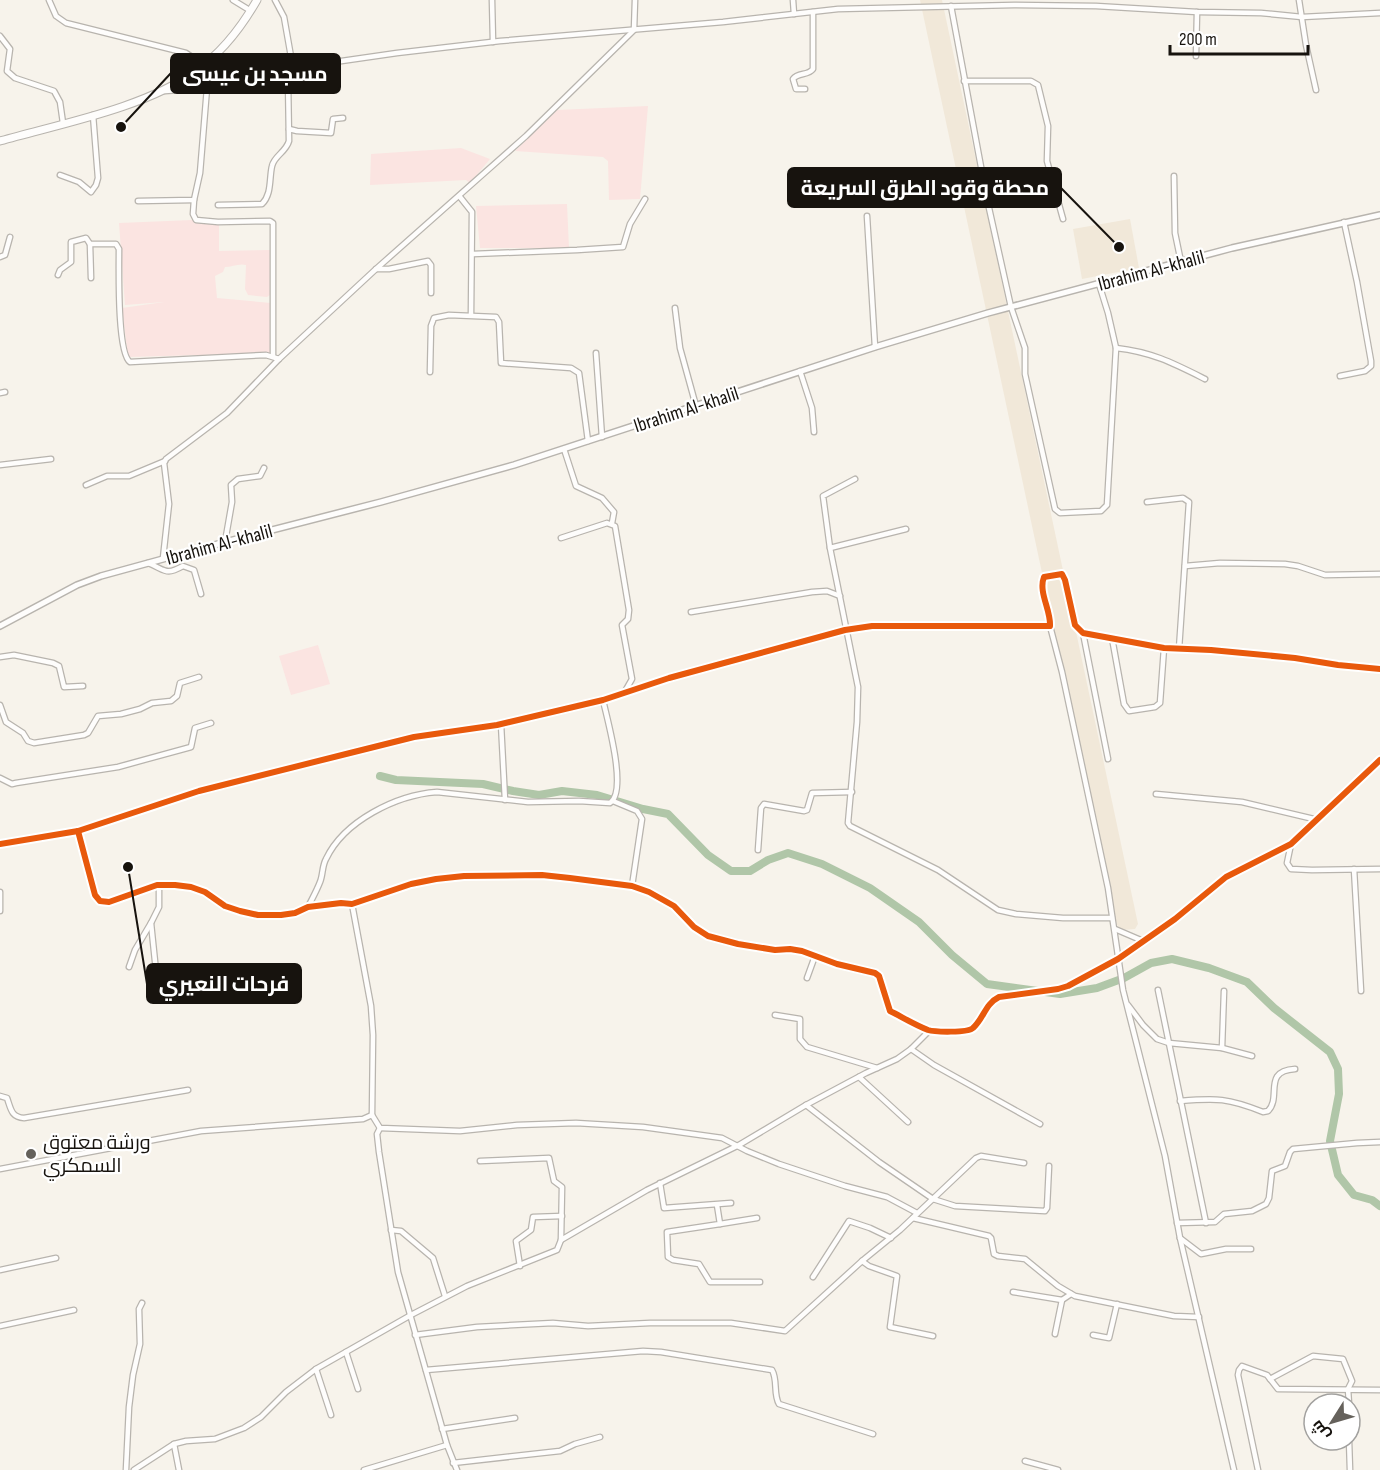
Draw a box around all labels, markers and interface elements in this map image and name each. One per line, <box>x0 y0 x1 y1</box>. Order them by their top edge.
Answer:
scale bar <box>1170 18 1308 56</box>
text: 200 m <box>1179 29 1217 50</box>
callout: مسجد بن عيسى <box>171 54 340 93</box>
text: مسجد بن عيسى <box>182 62 328 87</box>
callout: محطة وقود الطرق السريعة <box>788 168 1061 207</box>
text: محطة وقود الطرق السريعة <box>801 176 1049 201</box>
street label: Ibrahim Al-khalil <box>1095 245 1207 297</box>
street label: Ibrahim Al-khalil <box>631 382 742 438</box>
street label: Ibrahim Al-khalil <box>163 519 275 571</box>
callout: فرحات النعيري <box>147 964 301 1003</box>
text: فرحات النعيري <box>159 972 289 1001</box>
place label: ورشة معتوق السمكري <box>43 1131 151 1181</box>
marker: ورشة معتوق السمكري <box>24 1147 38 1161</box>
north arrow <box>1302 1392 1362 1452</box>
text: ش <box>1307 1416 1335 1444</box>

